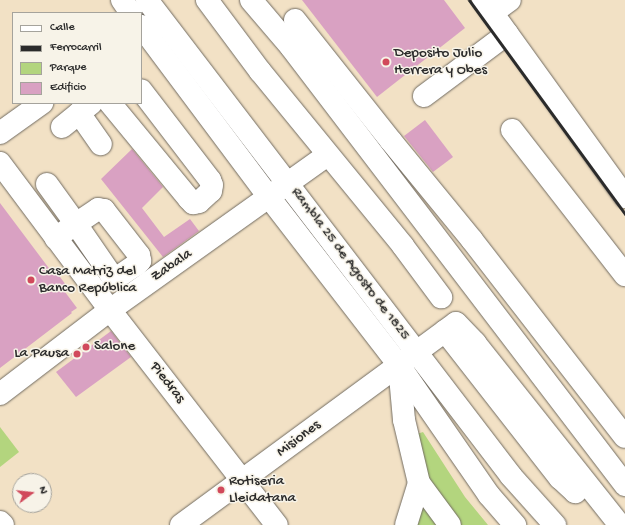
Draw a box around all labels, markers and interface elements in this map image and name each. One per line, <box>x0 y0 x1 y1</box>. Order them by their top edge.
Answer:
legend <box>12 12 142 104</box>
text: Calle <box>50 21 75 35</box>
text: Ferrocarril <box>50 41 102 55</box>
place label: Deposito Julio Herrera y Obes <box>394 44 487 79</box>
marker: Deposito Julio Herrera y Obes <box>381 57 391 67</box>
text: Parque <box>50 61 87 75</box>
text: Edificio <box>50 81 86 95</box>
street label: Rambla 25 de Agosto de 1825 <box>287 184 413 344</box>
street label: Zabala <box>148 245 196 287</box>
place label: Casa Matriz del Banco República <box>39 262 136 297</box>
marker: Casa Matriz del Banco República <box>26 275 36 285</box>
place label: Salone <box>94 338 135 356</box>
marker: Salone <box>81 342 91 352</box>
place label: La Pausa <box>14 345 69 363</box>
marker: La Pausa <box>72 349 82 359</box>
street label: Piedras <box>145 359 189 407</box>
street label: Misiones <box>273 417 325 461</box>
place label: Rotiseria Lleidatana <box>229 472 296 507</box>
north arrow <box>12 473 52 513</box>
text: N <box>36 485 49 495</box>
marker: Rotiseria Lleidatana <box>216 485 226 495</box>

